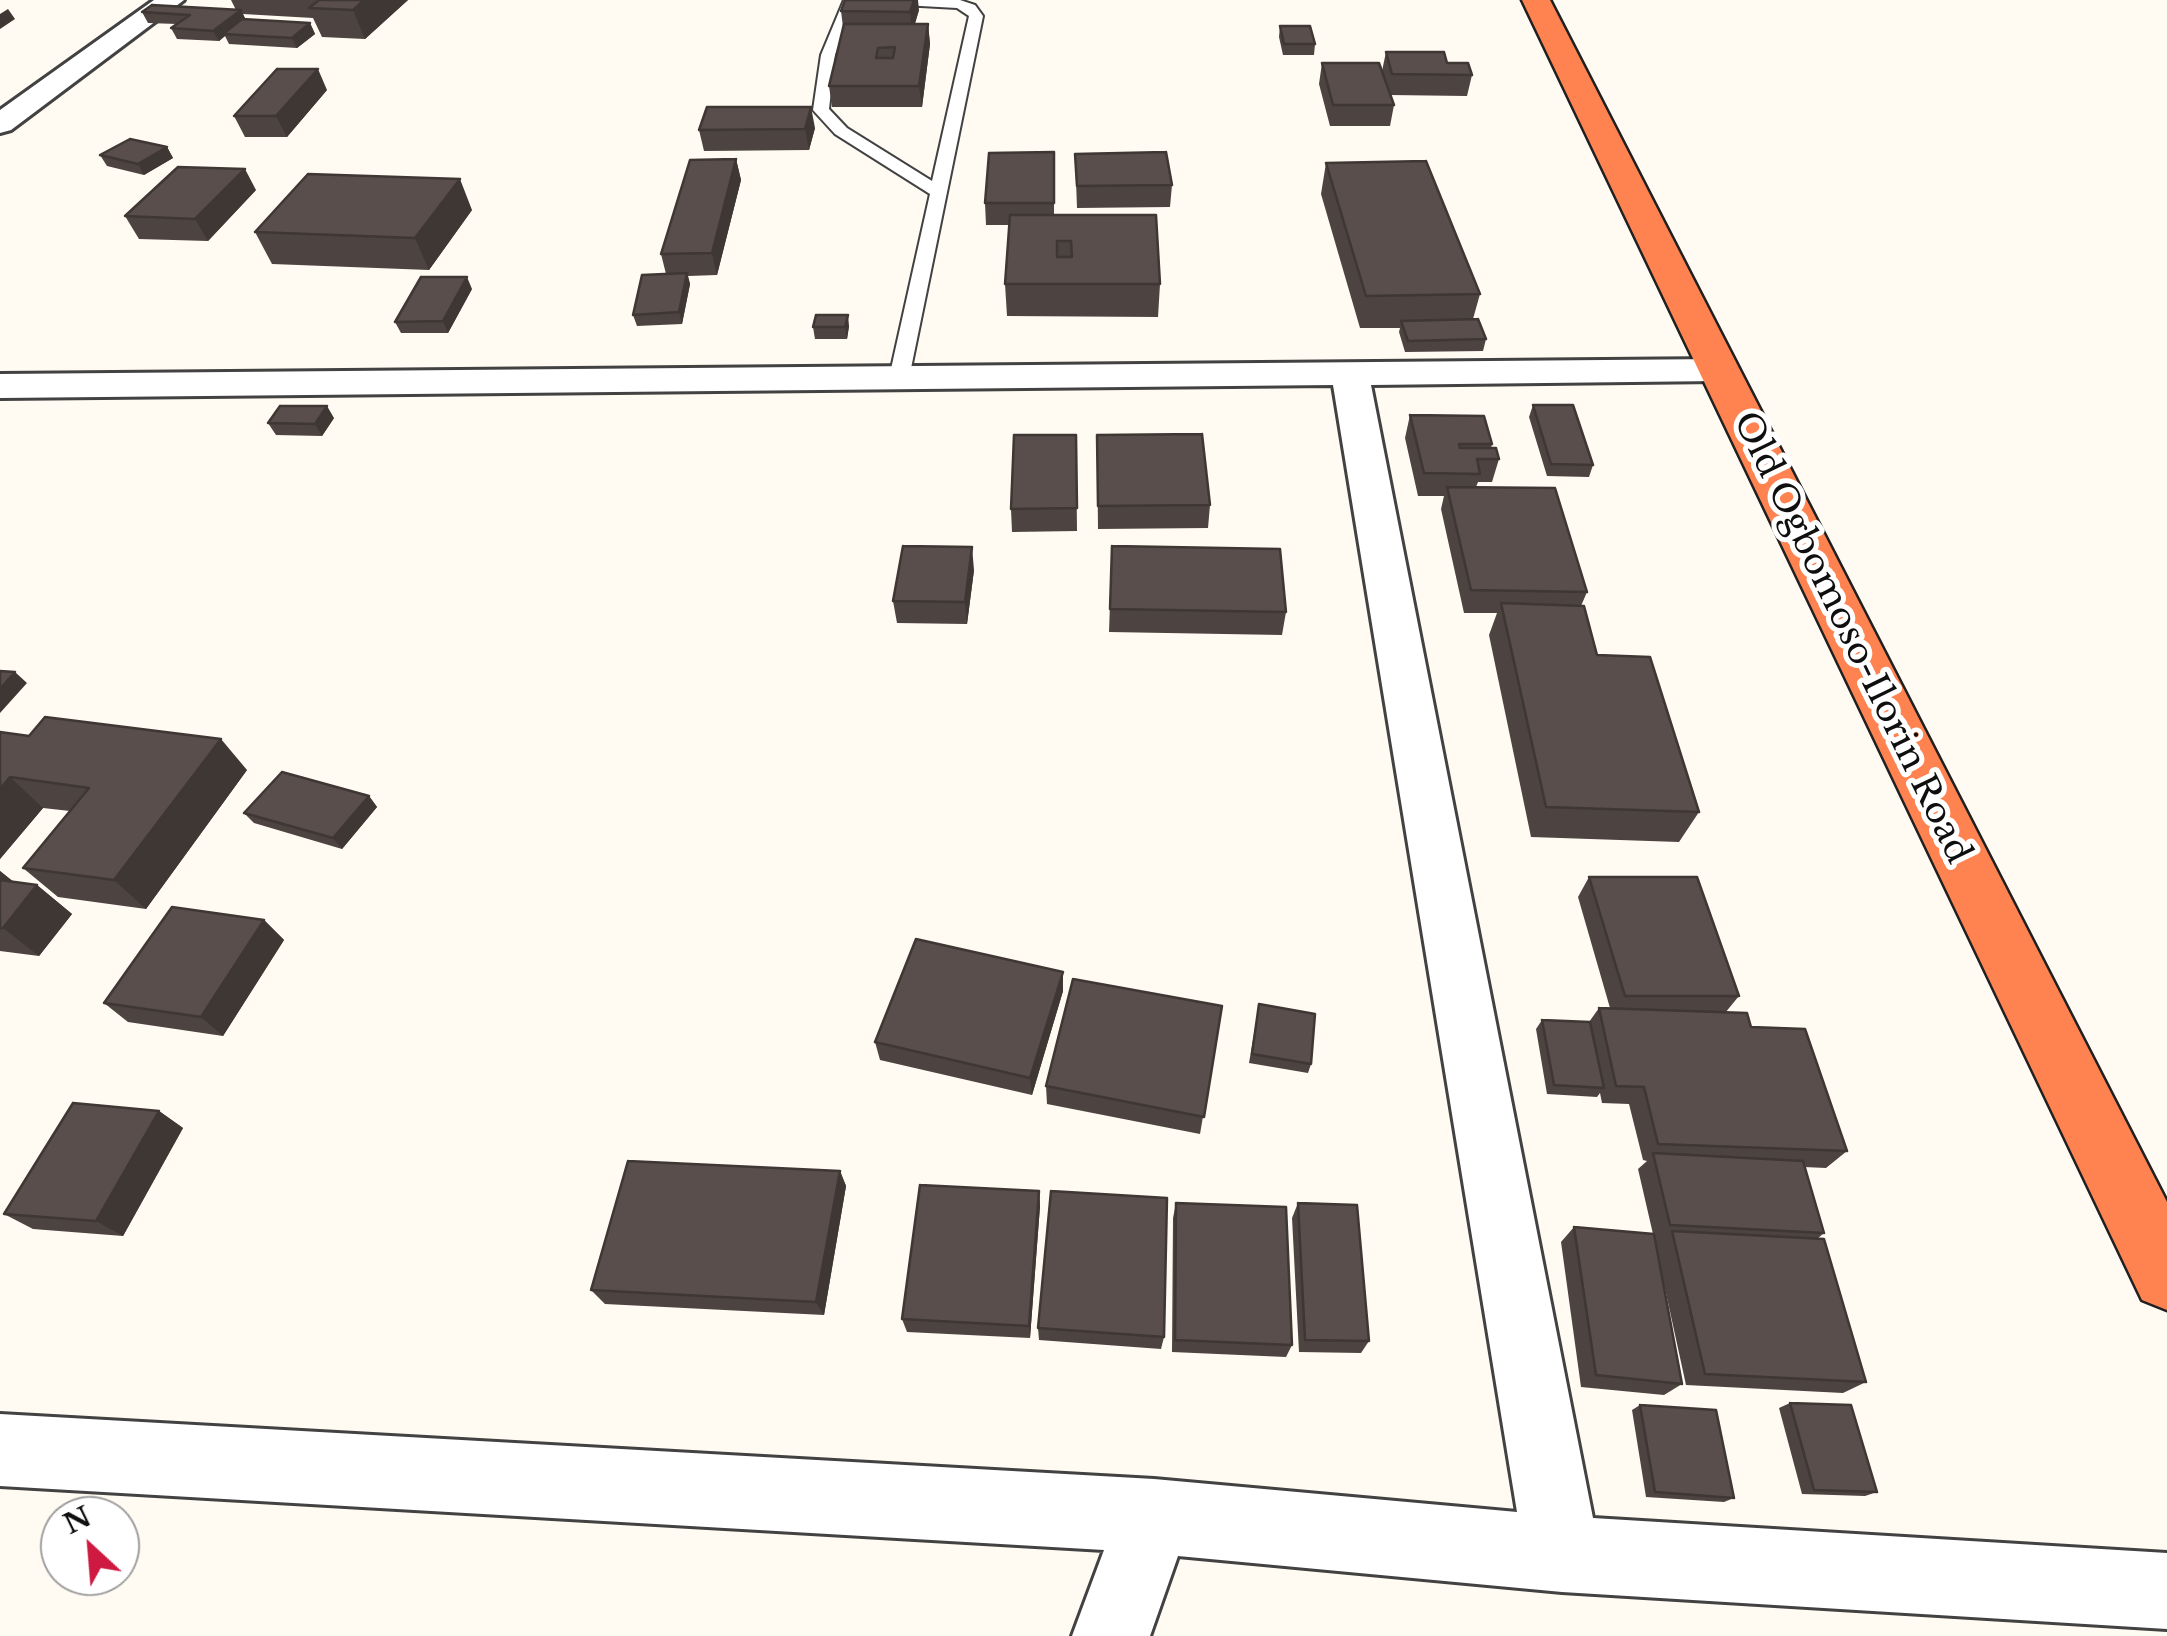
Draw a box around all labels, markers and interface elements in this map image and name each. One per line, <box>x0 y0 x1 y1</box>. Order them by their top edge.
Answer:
street label: Old Ogbomoso-Ilorin Road <box>1723 405 1979 871</box>
north arrow <box>40 1496 140 1596</box>
text: N <box>58 1499 97 1542</box>

